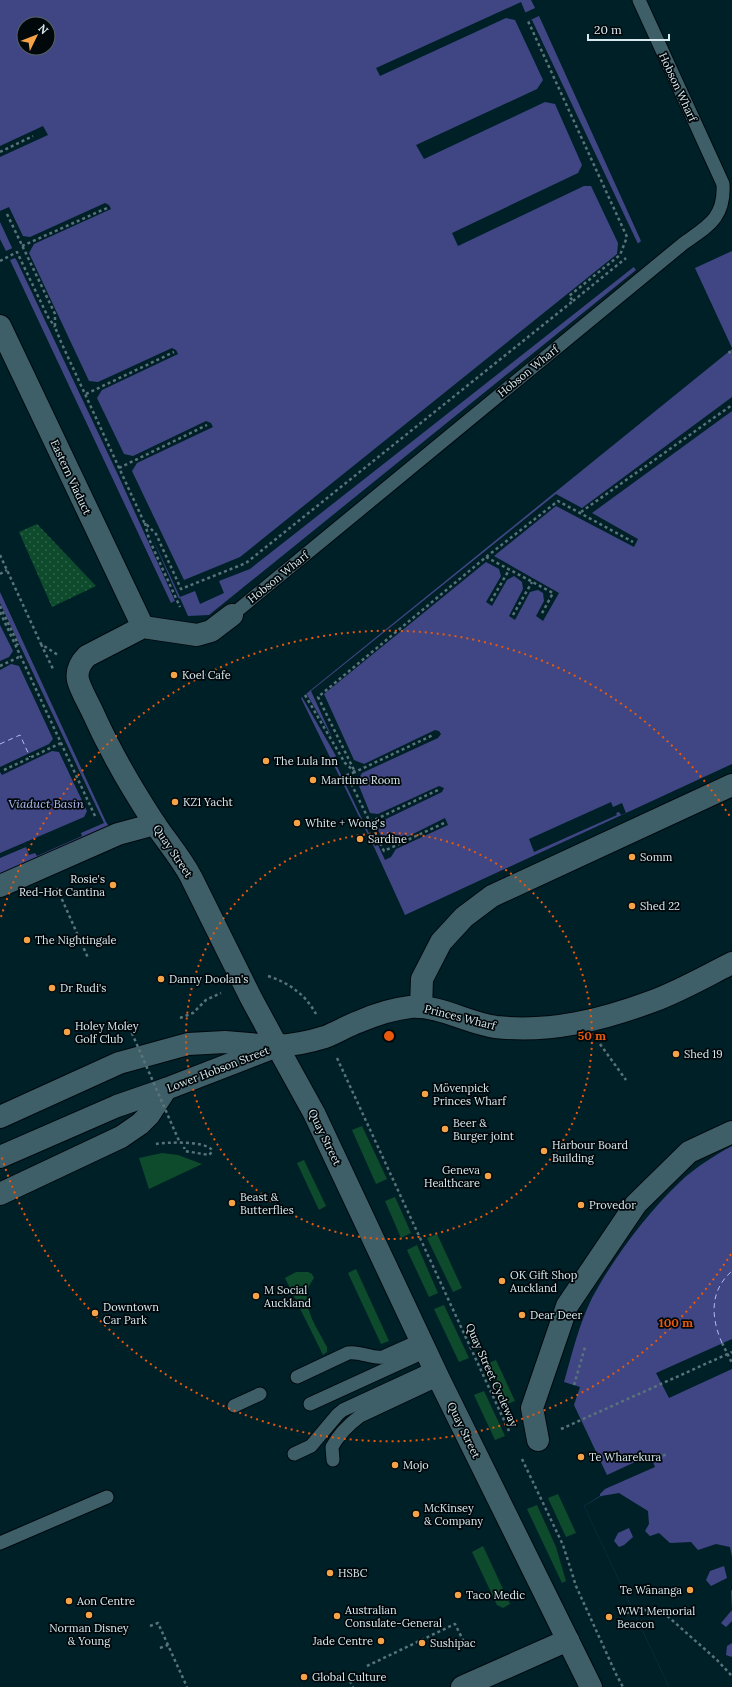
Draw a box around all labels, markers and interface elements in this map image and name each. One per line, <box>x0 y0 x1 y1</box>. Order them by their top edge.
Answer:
north arrow <box>16 16 56 56</box>
scale bar <box>588 16 669 42</box>
text: N <box>35 21 52 37</box>
text: 20 m <box>594 22 622 37</box>
street label: Hobson Wharf <box>656 50 701 125</box>
street label: Hobson Wharf <box>495 341 562 400</box>
street label: Eastern Viaduct <box>48 437 95 517</box>
street label: Hobson Wharf <box>245 547 312 606</box>
place label: Koel Cafe <box>182 668 231 682</box>
marker: Koel Cafe <box>169 670 179 680</box>
place label: The Lula Inn <box>274 754 338 768</box>
marker: The Lula Inn <box>261 756 271 766</box>
place label: Maritime Room <box>321 773 401 787</box>
marker: Maritime Room <box>308 775 318 785</box>
place label: KZ1 Yacht <box>183 795 234 809</box>
water label: Viaduct Basin <box>8 796 84 811</box>
marker: KZ1 Yacht <box>170 797 180 807</box>
place label: White + Wong's <box>305 816 385 830</box>
marker: White + Wong's <box>292 818 302 828</box>
street label: Quay Street <box>150 822 196 881</box>
place label: Sardine <box>368 832 407 846</box>
marker: Sardine <box>355 834 365 844</box>
place label: Somm <box>640 850 673 864</box>
marker: Somm <box>627 852 637 862</box>
place label: Rosie's Red-Hot Cantina <box>19 872 105 899</box>
marker: Rosie's Red-Hot Cantina <box>108 880 118 890</box>
place label: Shed 22 <box>640 899 680 913</box>
marker: Shed 22 <box>627 901 637 911</box>
place label: The Nightingale <box>35 933 117 947</box>
marker: The Nightingale <box>22 935 32 945</box>
place label: Danny Doolan's <box>169 972 248 986</box>
marker: Danny Doolan's <box>156 974 166 984</box>
place label: Dr Rudi's <box>60 981 106 995</box>
marker: Dr Rudi's <box>47 983 57 993</box>
street label: Princes Wharf <box>423 1001 498 1033</box>
place label: Holey Moley Golf Club <box>75 1019 139 1046</box>
marker: Holey Moley Golf Club <box>62 1027 72 1037</box>
text: 50 m <box>578 1028 606 1043</box>
centre of rings <box>382 1029 396 1043</box>
street label: Lower Hobson Street <box>165 1043 272 1095</box>
place label: Shed 19 <box>684 1047 723 1061</box>
marker: Shed 19 <box>671 1049 681 1059</box>
place label: Mövenpick Princes Wharf <box>433 1081 507 1108</box>
marker: Mövenpick Princes Wharf <box>420 1089 430 1099</box>
street label: Quay Street <box>305 1107 345 1168</box>
place label: Beer & Burger joint <box>453 1116 515 1143</box>
marker: Beer & Burger joint <box>440 1124 450 1134</box>
place label: Harbour Board Building <box>552 1138 629 1165</box>
marker: Harbour Board Building <box>539 1146 549 1156</box>
place label: Geneva Healthcare <box>424 1163 480 1190</box>
marker: Geneva Healthcare <box>483 1171 493 1181</box>
place label: Beast & Butterflies <box>240 1190 294 1217</box>
marker: Beast & Butterflies <box>227 1198 237 1208</box>
place label: Provedor <box>589 1198 636 1212</box>
marker: Provedor <box>576 1200 586 1210</box>
place label: OK Gift Shop Auckland <box>509 1268 578 1295</box>
marker: OK Gift Shop Auckland <box>497 1276 507 1286</box>
place label: M Social Auckland <box>263 1283 312 1310</box>
marker: M Social Auckland <box>251 1291 261 1301</box>
place label: Downtown Car Park <box>103 1300 159 1327</box>
marker: Downtown Car Park <box>90 1308 100 1318</box>
place label: Dear Deer <box>530 1308 583 1322</box>
marker: Dear Deer <box>517 1310 527 1320</box>
text: 100 m <box>659 1315 693 1330</box>
street label: Quay Street Cycleway <box>463 1321 521 1429</box>
street label: Quay Street <box>445 1400 483 1460</box>
place label: Te Wharekura <box>589 1450 662 1464</box>
marker: Te Wharekura <box>576 1452 586 1462</box>
place label: Mojo <box>403 1458 429 1472</box>
marker: Mojo <box>390 1460 400 1470</box>
place label: McKinsey & Company <box>424 1501 483 1528</box>
marker: McKinsey & Company <box>411 1509 421 1519</box>
place label: HSBC <box>338 1566 368 1580</box>
marker: HSBC <box>325 1568 335 1578</box>
place label: Te Wānanga <box>620 1583 682 1597</box>
marker: Te Wānanga <box>685 1585 695 1595</box>
place label: Taco Medic <box>466 1588 525 1602</box>
marker: Taco Medic <box>453 1590 463 1600</box>
place label: Aon Centre <box>76 1594 135 1608</box>
marker: Aon Centre <box>64 1596 74 1606</box>
place label: Australian Consulate-General <box>344 1603 442 1630</box>
place label: WW1 Memorial Beacon <box>617 1604 695 1631</box>
marker: Norman Disney & Young <box>84 1610 94 1620</box>
marker: Australian Consulate-General <box>332 1611 342 1621</box>
marker: WW1 Memorial Beacon <box>604 1612 614 1622</box>
place label: Norman Disney & Young <box>49 1621 129 1648</box>
place label: Jade Centre <box>312 1634 373 1648</box>
marker: Jade Centre <box>376 1636 386 1646</box>
place label: Sushipac <box>430 1636 476 1650</box>
marker: Sushipac <box>417 1638 427 1648</box>
place label: Global Culture <box>312 1670 387 1684</box>
marker: Global Culture <box>299 1672 309 1682</box>

